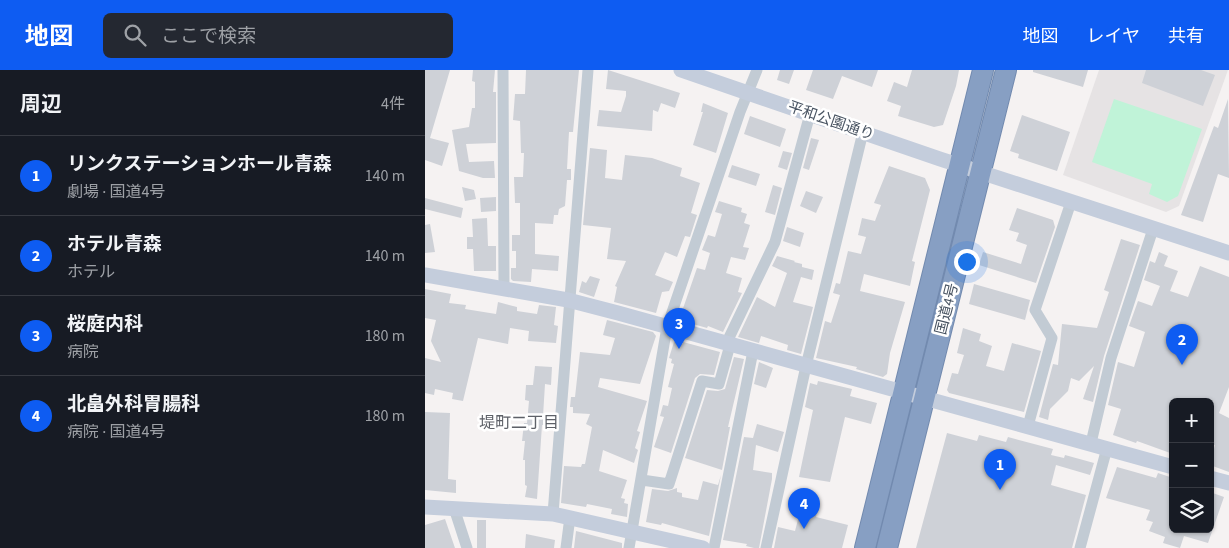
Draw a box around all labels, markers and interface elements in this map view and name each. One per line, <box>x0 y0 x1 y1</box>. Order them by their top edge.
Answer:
search box <box>103 13 453 58</box>
text: 地図 <box>25 19 73 54</box>
icon: search <box>121 21 149 49</box>
text: ここで検索 <box>161 23 256 50</box>
text: 地図 <box>1023 24 1059 49</box>
text: レイヤ <box>1087 24 1140 49</box>
text: 共有 <box>1168 24 1204 49</box>
text: 周辺 <box>20 89 62 119</box>
text: 4件 <box>381 93 405 115</box>
street label: 平和公園通り <box>785 96 877 146</box>
text: リンクステーションホール青森 <box>67 151 332 178</box>
text: 1 <box>32 165 40 187</box>
text: 140 m <box>365 165 405 187</box>
text: 劇場 · 国道4号 <box>67 181 165 203</box>
text: ホテル青森 <box>67 231 162 258</box>
text: 2 <box>32 245 40 267</box>
text: 140 m <box>365 245 405 267</box>
your location <box>954 249 980 275</box>
text: ホテル <box>67 261 115 283</box>
street label: 国道4号 <box>930 281 964 337</box>
pin: 3 <box>663 308 695 349</box>
text: 桜庭内科 <box>67 311 143 338</box>
pin: 2 <box>1166 324 1198 365</box>
text: 3 <box>32 325 40 347</box>
text: 180 m <box>365 325 405 347</box>
text: 病院 <box>67 341 99 363</box>
text: 北畠外科胃腸科 <box>67 391 200 418</box>
map controls <box>1169 398 1214 533</box>
button: + <box>1169 398 1214 443</box>
text: 4 <box>32 405 40 427</box>
text: 180 m <box>365 405 405 427</box>
district label: 堤町二丁目 <box>479 412 559 434</box>
text: 病院 · 国道4号 <box>67 421 165 443</box>
button: − <box>1169 443 1214 488</box>
pin: 1 <box>984 449 1016 490</box>
pin: 4 <box>788 488 820 529</box>
button: layers <box>1169 488 1214 533</box>

